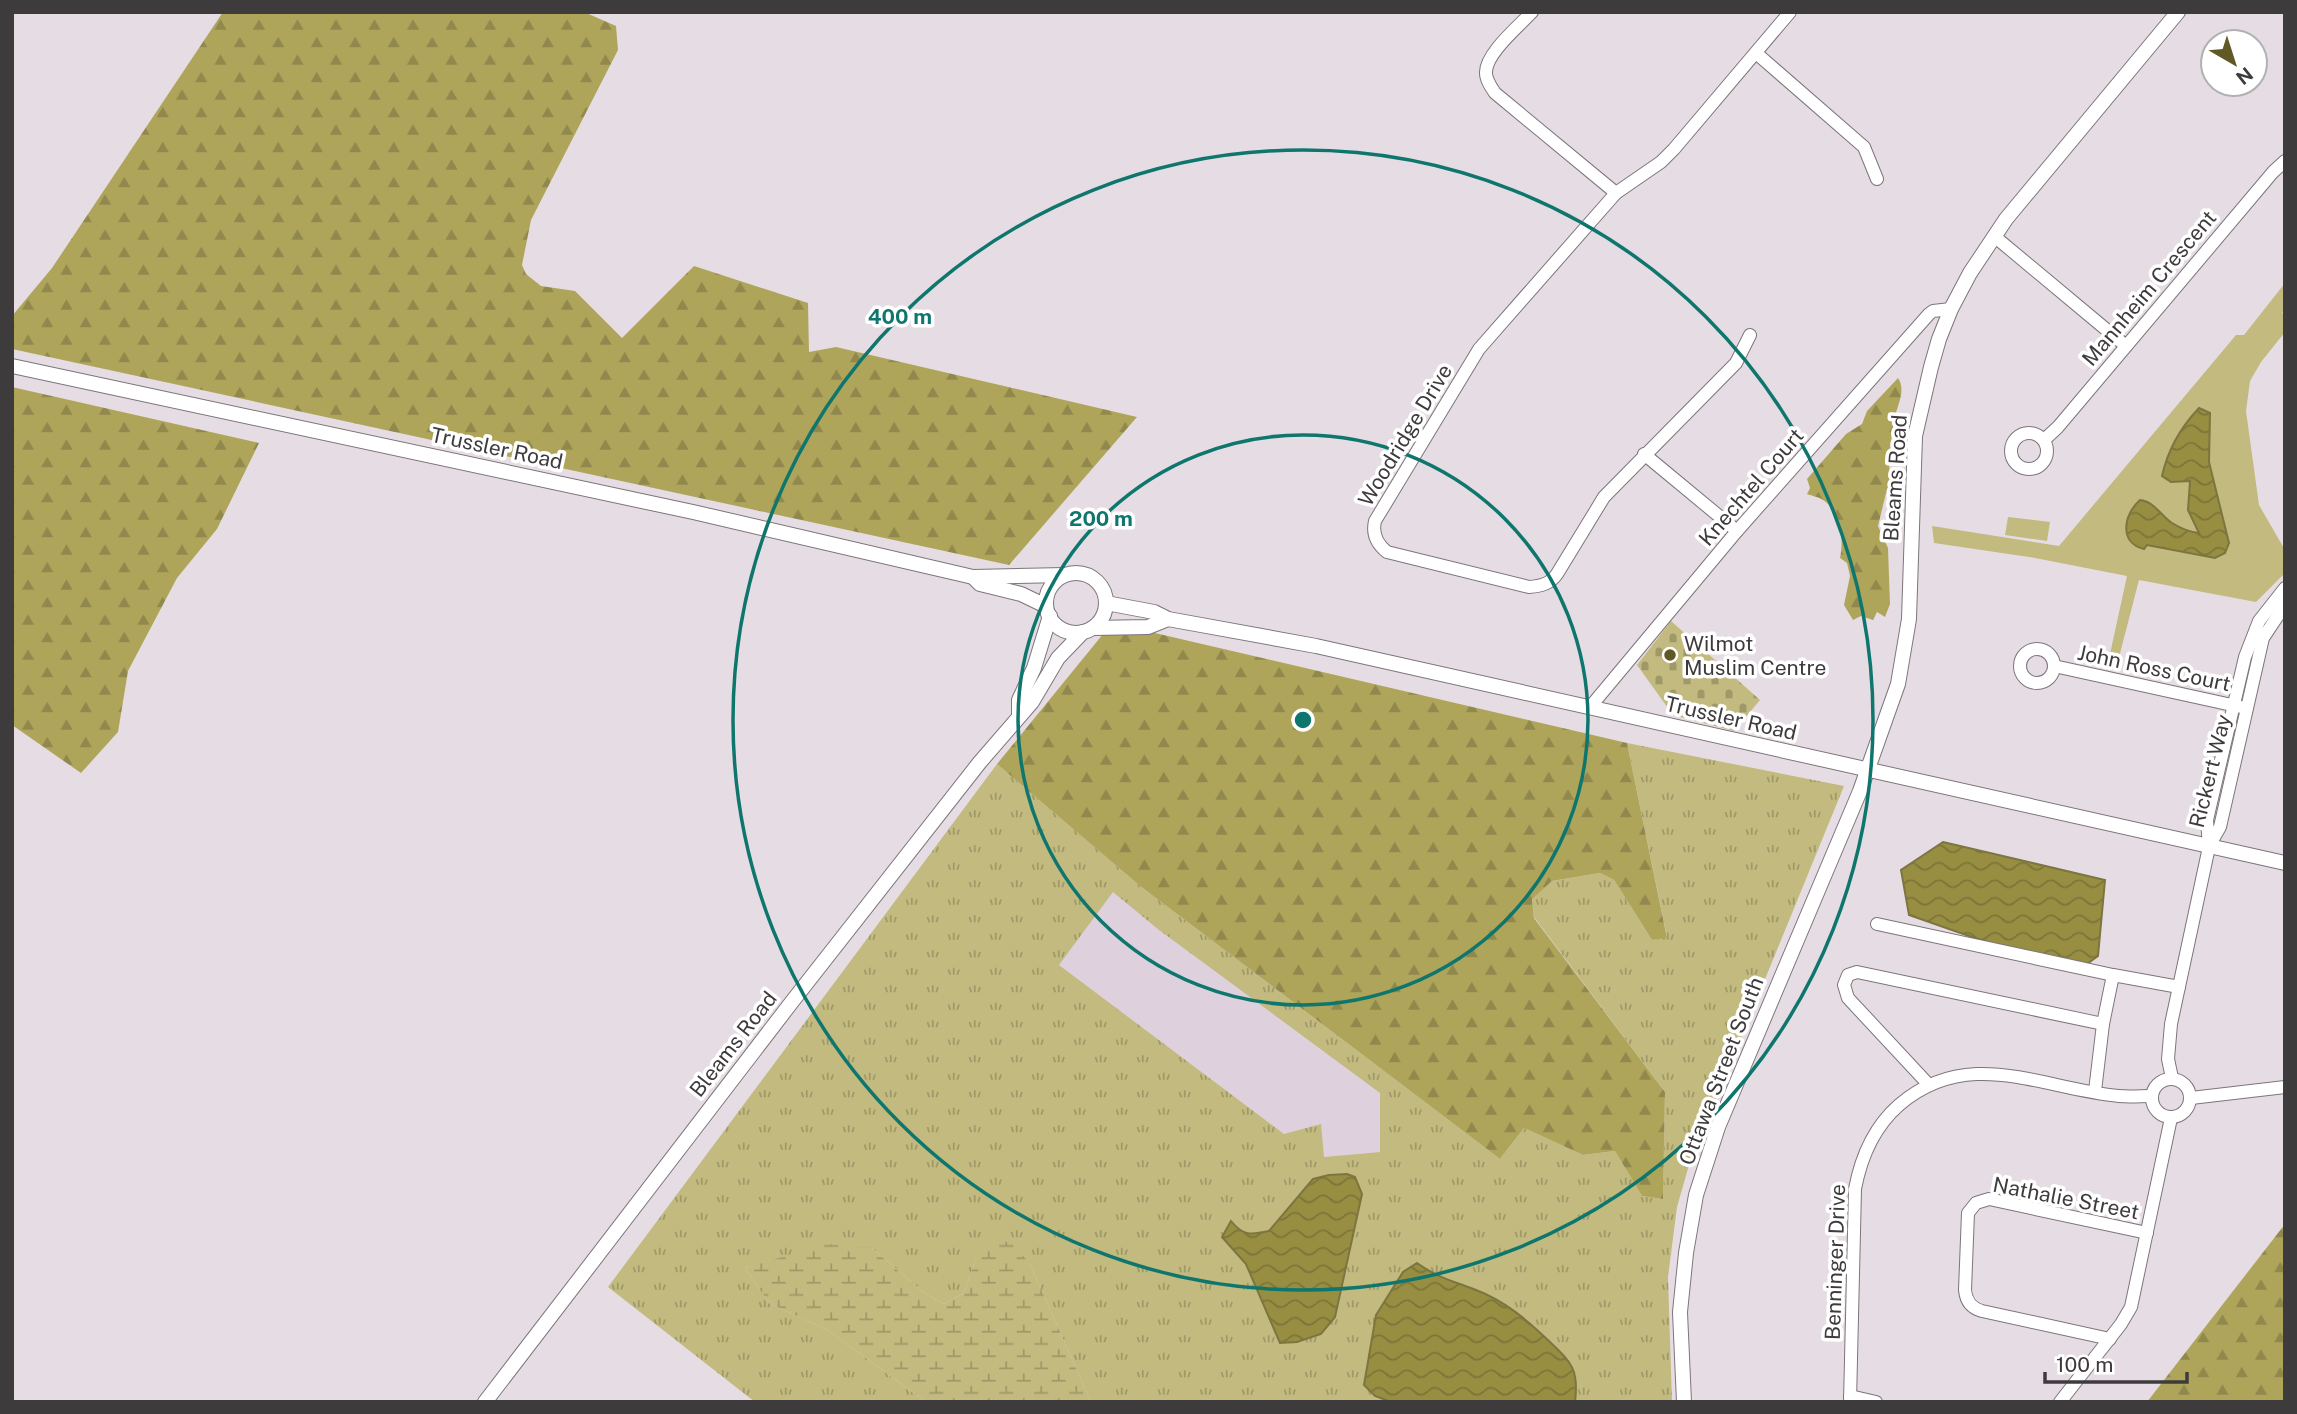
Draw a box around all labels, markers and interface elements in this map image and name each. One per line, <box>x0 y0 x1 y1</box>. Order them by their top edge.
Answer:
north arrow <box>2199 28 2269 98</box>
text: N <box>2232 63 2257 89</box>
street label: Mannheim Crescent <box>2077 205 2221 371</box>
text: 400 m <box>868 304 932 329</box>
street label: Woodridge Drive <box>1353 359 1457 511</box>
street label: Bleams Road <box>1878 414 1912 542</box>
street label: Trussler Road <box>429 422 565 474</box>
street label: Knechtel Court <box>1693 423 1809 551</box>
text: 200 m <box>1069 506 1133 531</box>
place label: Wilmot Muslim Centre <box>1684 631 1826 680</box>
street label: John Ross Court <box>2075 640 2233 696</box>
marker: Wilmot Muslim Centre <box>1662 647 1678 663</box>
street label: Trussler Road <box>1663 691 1799 745</box>
centre of rings <box>1291 708 1315 732</box>
street label: Rickert Way <box>2184 712 2236 830</box>
street label: Ottawa Street South <box>1674 973 1768 1169</box>
street label: Bleams Road <box>684 986 782 1102</box>
street label: Nathalie Street <box>1991 1172 2141 1224</box>
street label: Benninger Drive <box>1820 1184 1850 1340</box>
scale bar <box>2045 1340 2187 1384</box>
text: 100 m <box>2056 1352 2113 1377</box>

